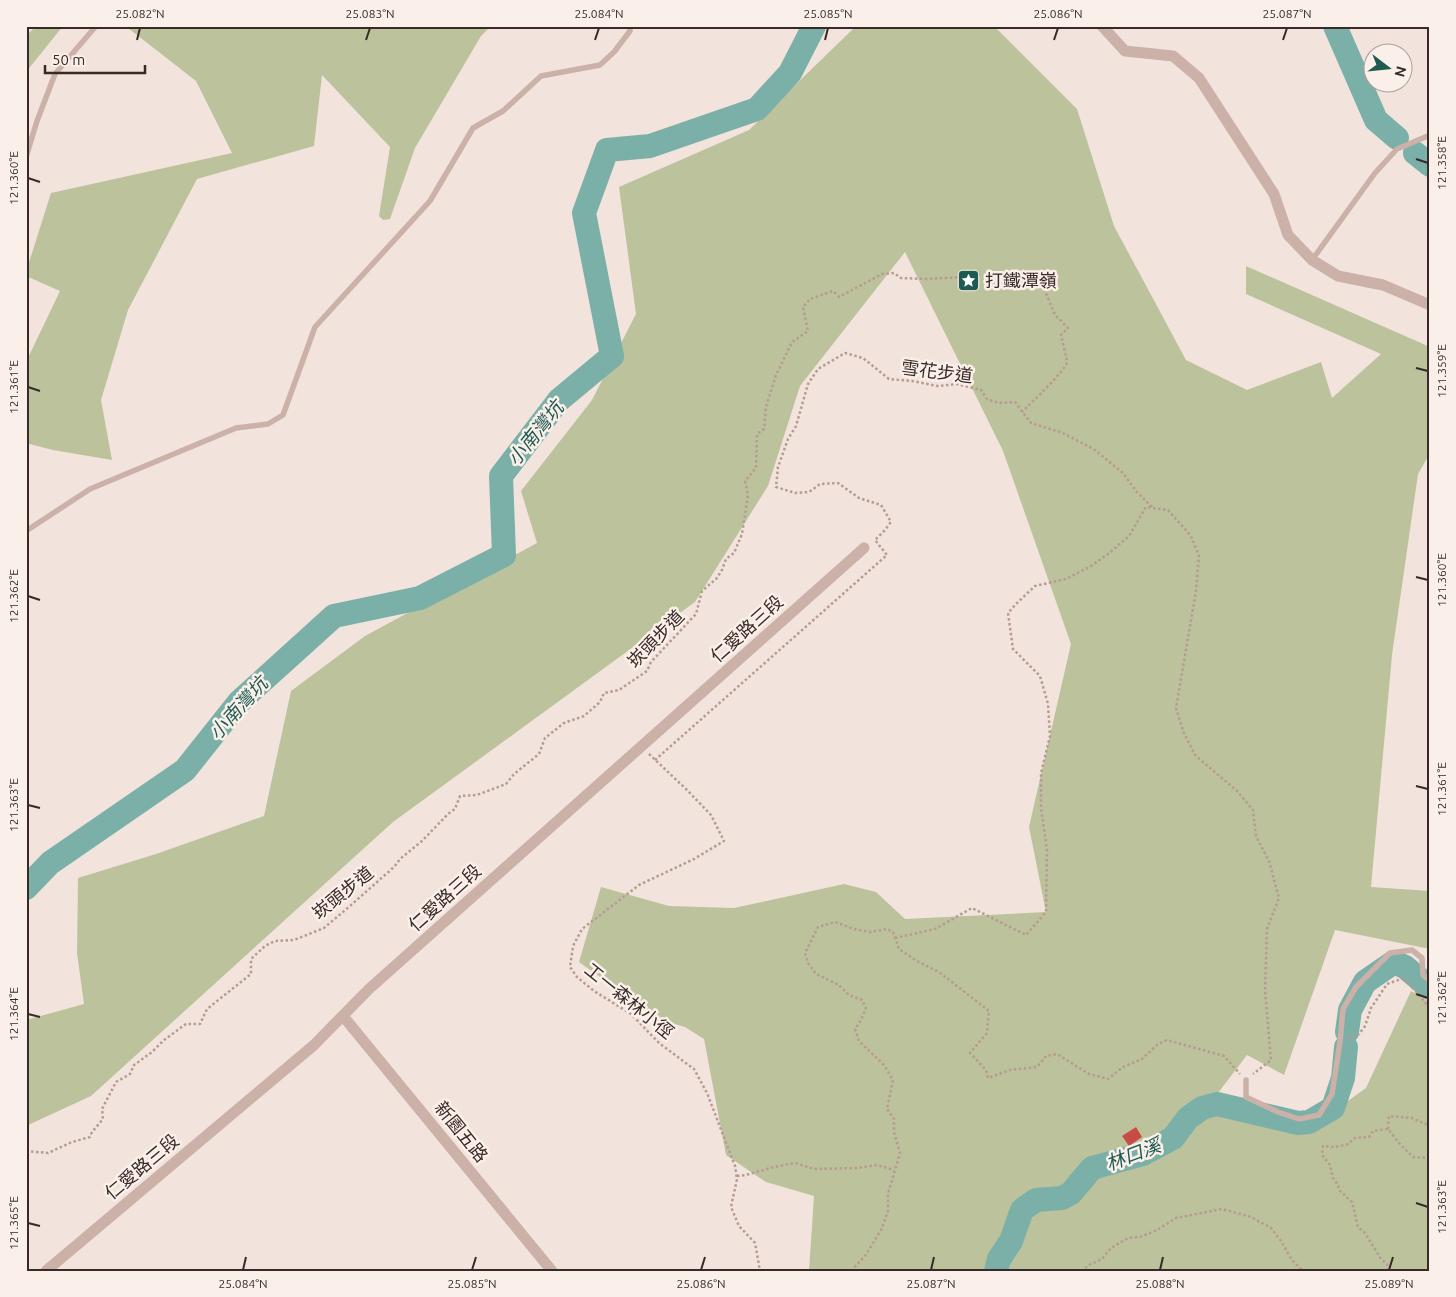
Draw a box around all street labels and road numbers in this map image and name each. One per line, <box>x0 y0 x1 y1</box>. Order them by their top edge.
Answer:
street label: 雪花步道 <box>900 357 974 385</box>
street label: 仁愛路三段 <box>706 591 786 666</box>
street label: 崁頭步道 <box>623 605 687 671</box>
street label: 仁愛路三段 <box>404 860 484 935</box>
street label: 崁頭步道 <box>308 862 377 923</box>
street label: 工一森林小徑 <box>581 958 678 1042</box>
street label: 新園五路 <box>431 1097 492 1166</box>
street label: 仁愛路三段 <box>100 1130 182 1203</box>

